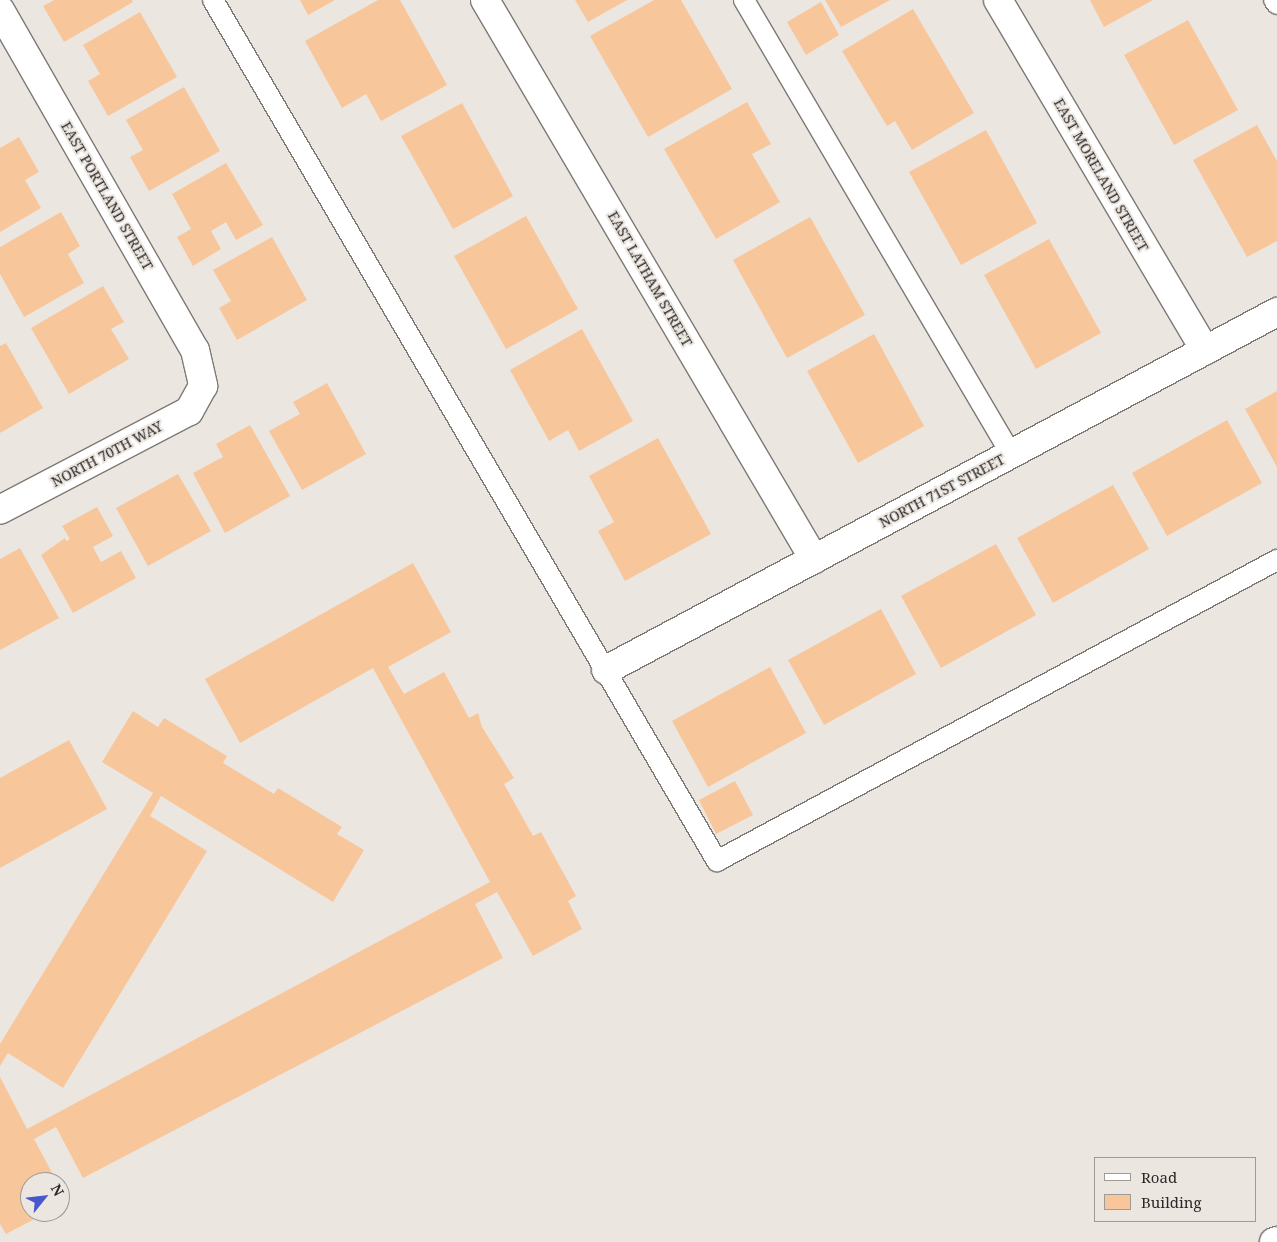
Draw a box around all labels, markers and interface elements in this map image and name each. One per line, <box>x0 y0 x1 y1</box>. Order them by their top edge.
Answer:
street label: EAST MORELAND STREET <box>1050 96 1152 254</box>
street label: EAST PORTLAND STREET <box>58 119 156 273</box>
street label: EAST LATHAM STREET <box>604 208 696 350</box>
street label: NORTH 70TH WAY <box>48 418 166 490</box>
street label: NORTH 71ST STREET <box>876 451 1008 531</box>
legend <box>1094 1157 1257 1222</box>
text: Road <box>1141 1167 1177 1187</box>
north arrow <box>20 1172 70 1222</box>
text: N <box>47 1181 69 1199</box>
text: Building <box>1141 1192 1202 1212</box>

